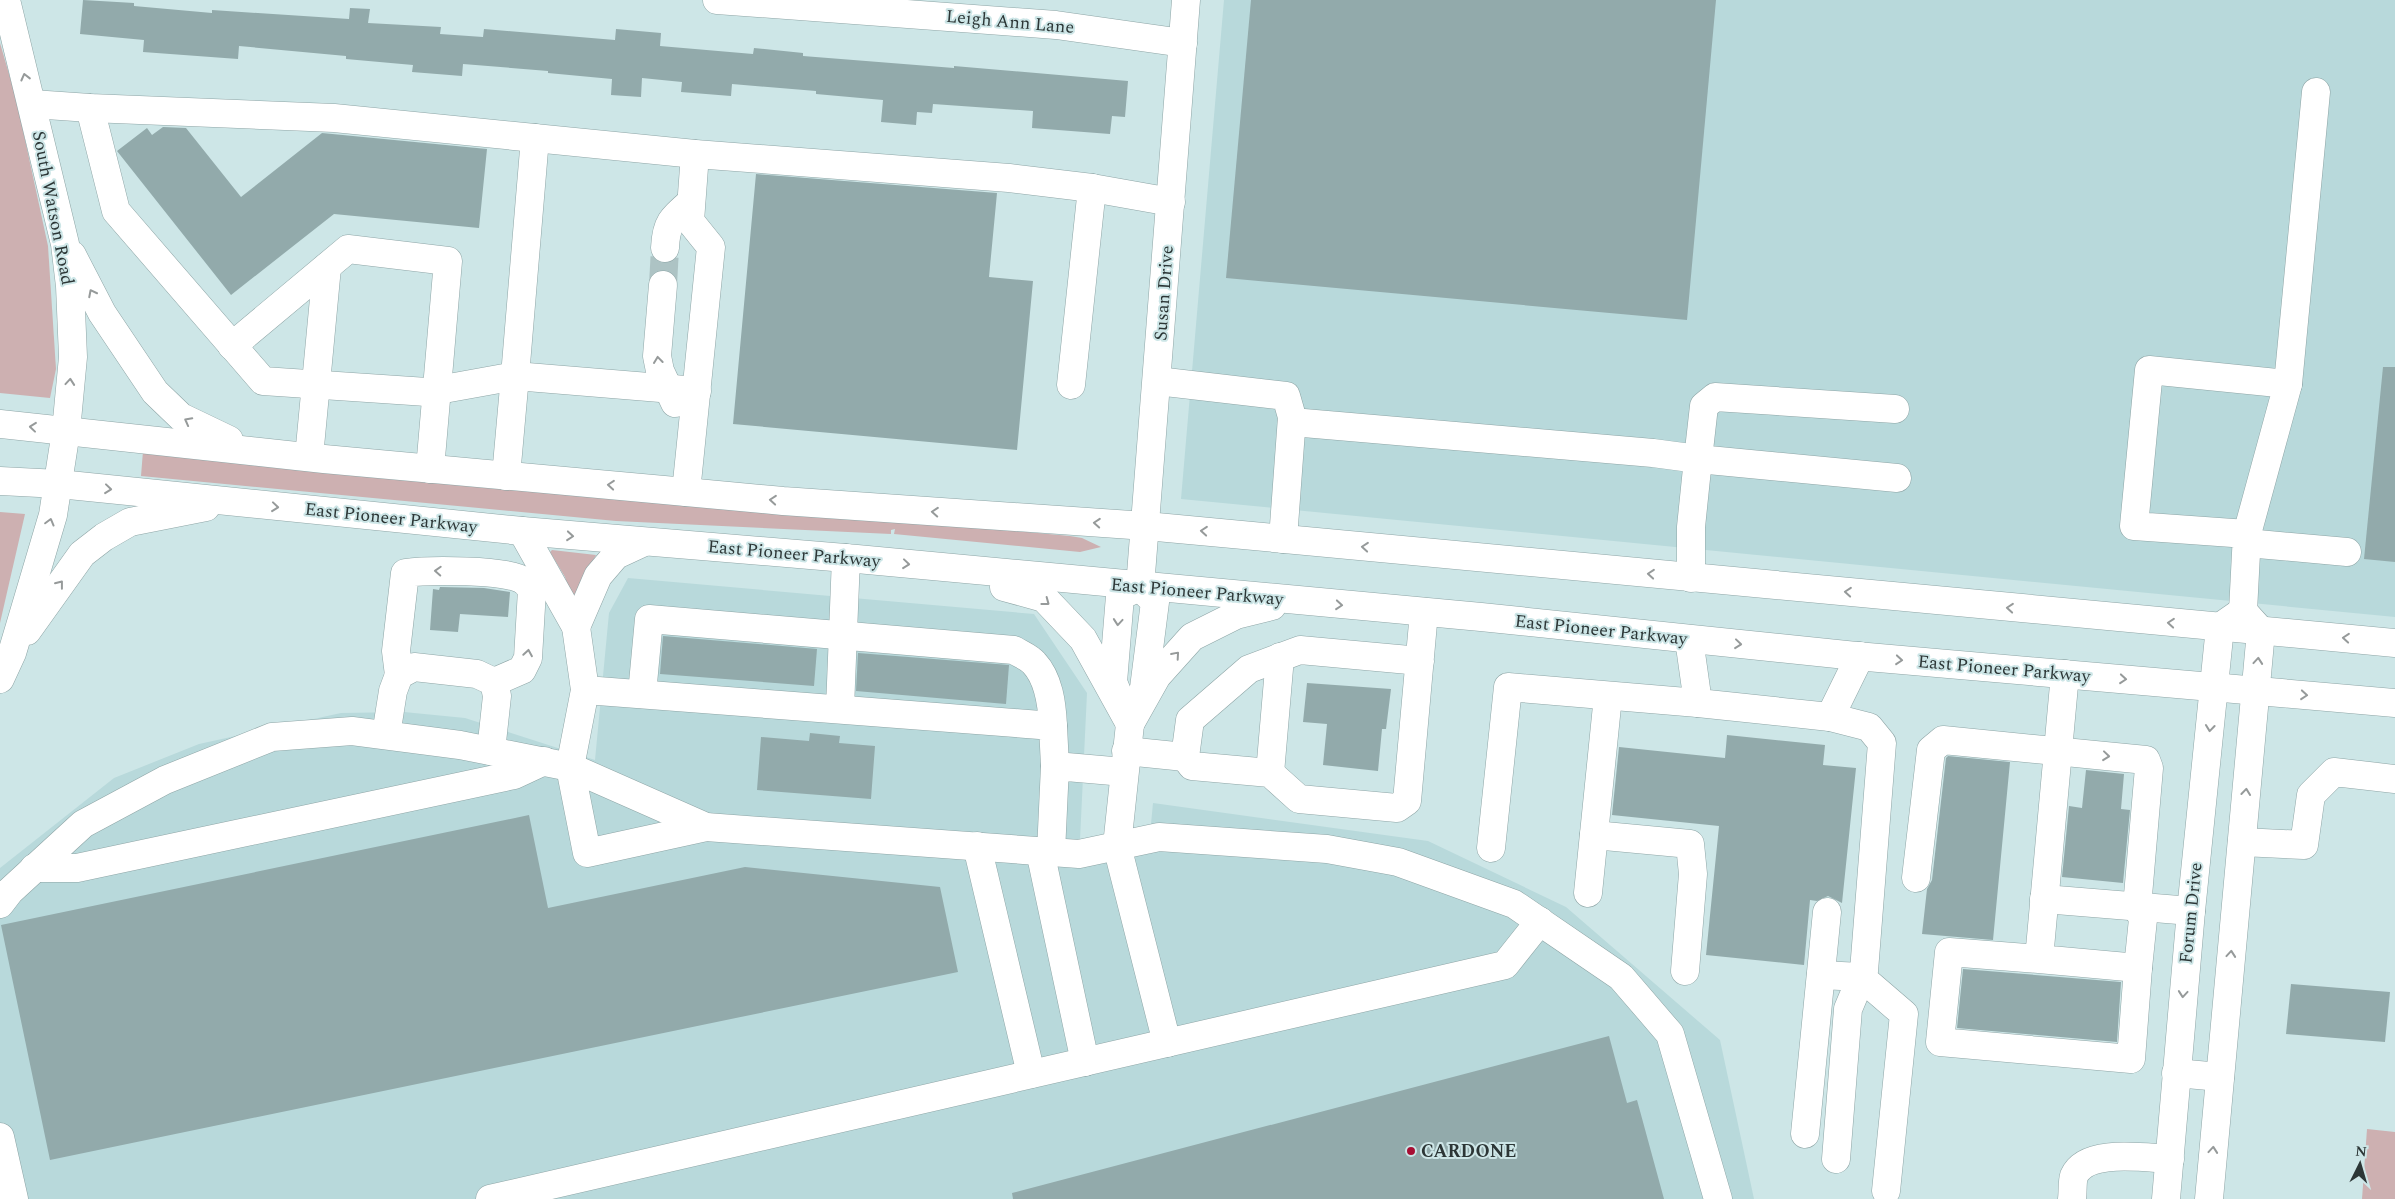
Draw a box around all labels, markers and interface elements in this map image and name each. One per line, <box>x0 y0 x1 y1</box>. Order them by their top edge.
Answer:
street label: Leigh Ann Lane <box>945 3 1075 41</box>
one-way arrow <box>20 73 31 82</box>
street label: South Watson Road <box>25 129 81 287</box>
street label: Susan Drive <box>1147 245 1181 341</box>
one-way arrow <box>88 289 98 298</box>
one-way arrow <box>653 355 664 363</box>
one-way arrow <box>65 378 76 386</box>
one-way arrow <box>185 417 194 427</box>
one-way arrow <box>29 422 37 433</box>
one-way arrow <box>607 480 615 491</box>
one-way arrow <box>104 484 112 495</box>
one-way arrow <box>769 495 777 506</box>
street label: East Pioneer Parkway <box>303 496 480 541</box>
one-way arrow <box>271 501 279 512</box>
one-way arrow <box>931 506 939 517</box>
one-way arrow <box>1093 517 1101 528</box>
one-way arrow <box>45 518 55 526</box>
one-way arrow <box>1199 526 1207 537</box>
one-way arrow <box>567 530 575 541</box>
street label: East Pioneer Parkway <box>706 533 883 575</box>
one-way arrow <box>1361 541 1369 552</box>
one-way arrow <box>902 558 910 569</box>
one-way arrow <box>434 566 442 577</box>
one-way arrow <box>1647 569 1655 580</box>
street label: East Pioneer Parkway <box>1109 571 1286 613</box>
one-way arrow <box>54 581 62 590</box>
one-way arrow <box>1843 587 1851 598</box>
one-way arrow <box>1040 596 1049 605</box>
one-way arrow <box>1336 599 1344 610</box>
one-way arrow <box>2005 602 2013 613</box>
street label: East Pioneer Parkway <box>1513 608 1690 653</box>
one-way arrow <box>1113 618 1124 626</box>
one-way arrow <box>2167 618 2175 629</box>
one-way arrow <box>2342 633 2350 644</box>
one-way arrow <box>1734 638 1742 649</box>
one-way arrow <box>522 648 532 657</box>
street label: East Pioneer Parkway <box>1916 648 2093 690</box>
one-way arrow <box>1170 651 1179 660</box>
one-way arrow <box>1896 654 1904 665</box>
one-way arrow <box>2252 656 2263 664</box>
one-way arrow <box>2119 673 2127 684</box>
one-way arrow <box>2301 689 2309 700</box>
one-way arrow <box>2205 724 2216 732</box>
one-way arrow <box>2103 750 2111 761</box>
one-way arrow <box>2241 788 2252 796</box>
street label: Forum Drive <box>2172 861 2210 965</box>
one-way arrow <box>2225 950 2236 958</box>
one-way arrow <box>2178 990 2189 998</box>
place label: CARDONE <box>1421 1138 1517 1165</box>
north arrow <box>2335 1139 2385 1189</box>
text: N <box>2354 1141 2368 1163</box>
marker: CARDONE <box>1405 1145 1417 1157</box>
one-way arrow <box>2207 1146 2218 1154</box>

